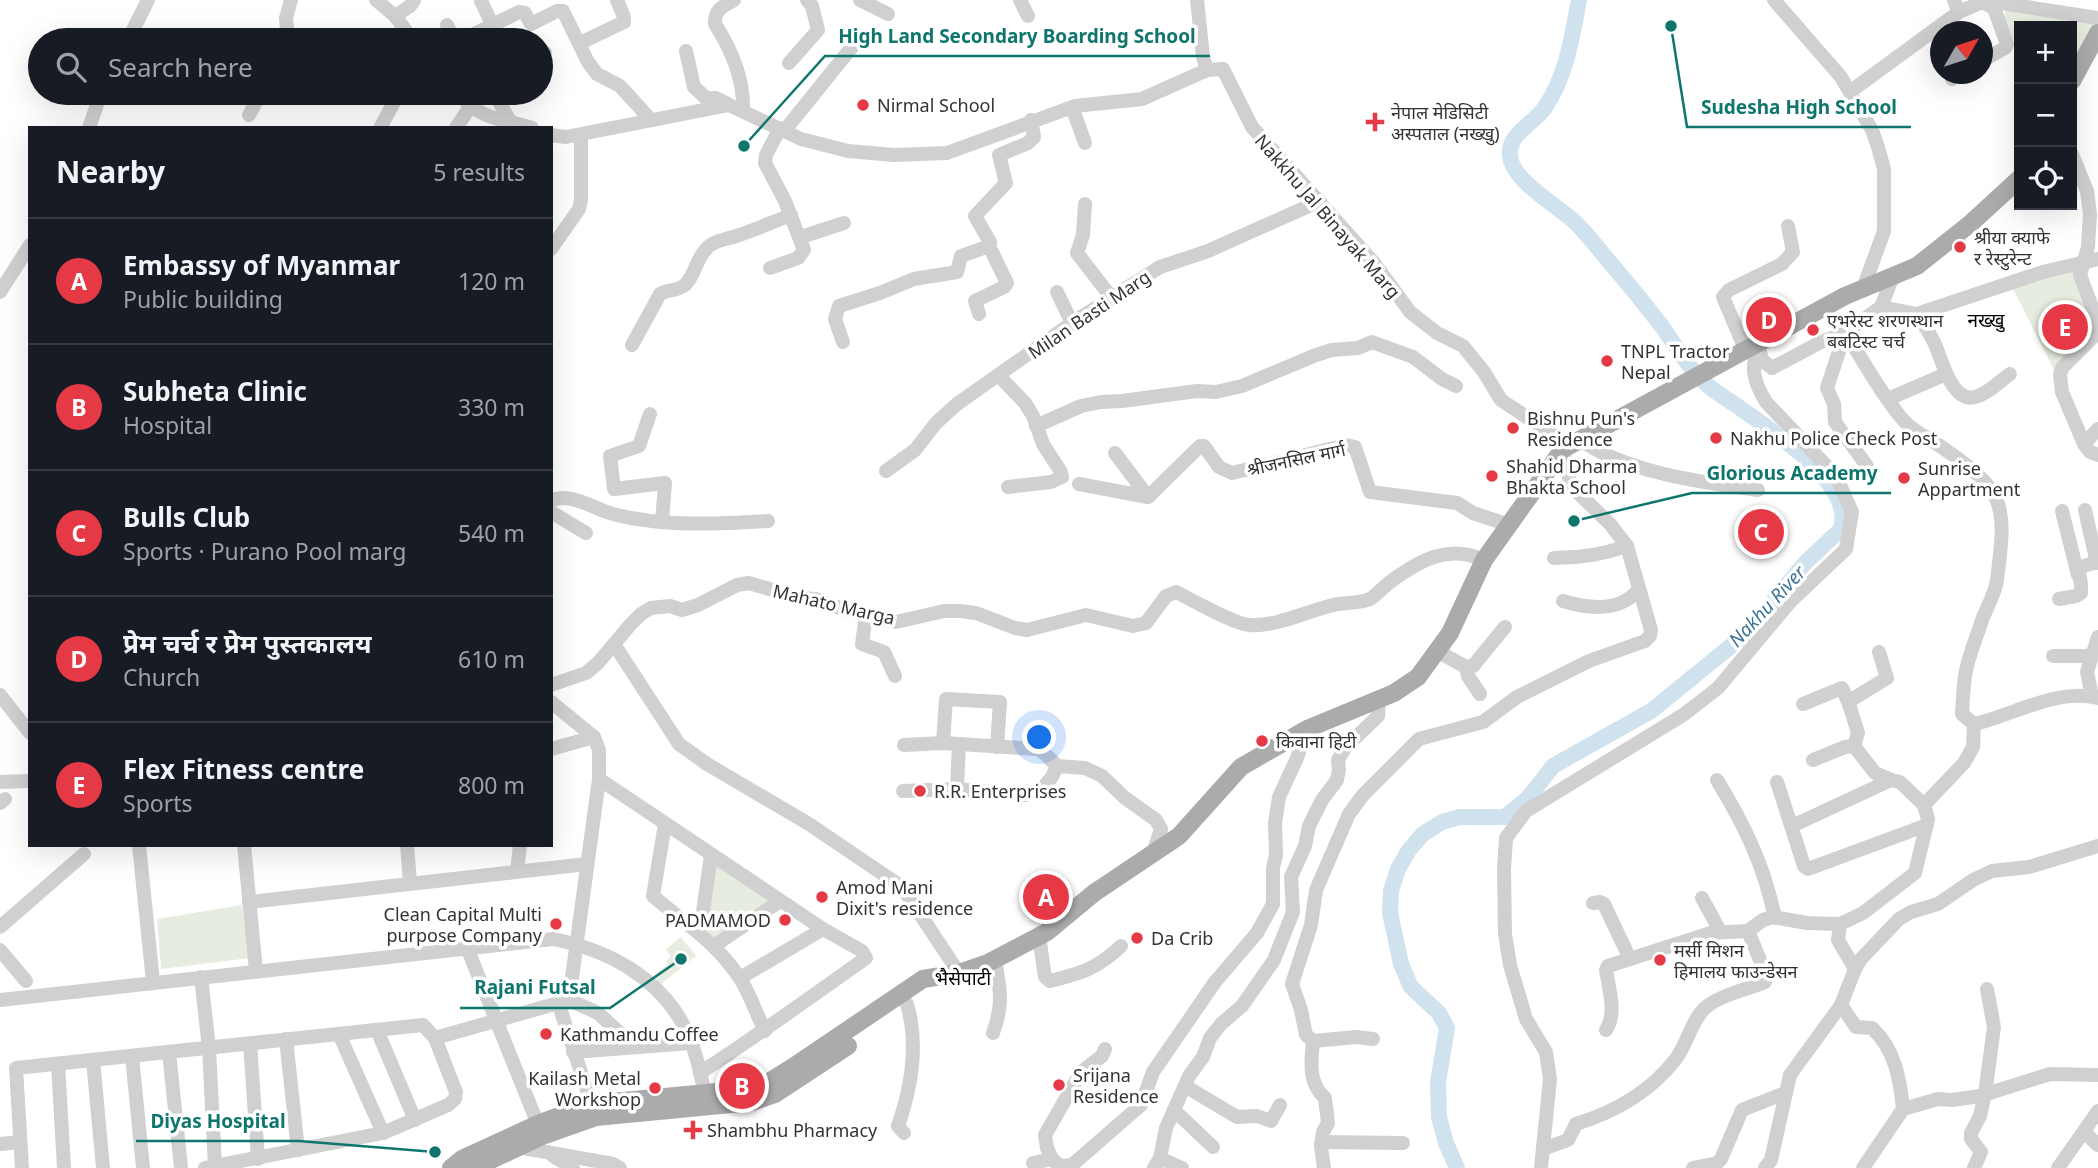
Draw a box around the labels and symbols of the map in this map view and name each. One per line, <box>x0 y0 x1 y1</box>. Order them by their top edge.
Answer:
callout: High Land Secondary Boarding School <box>825 16 1210 56</box>
north arrow <box>1930 21 1993 84</box>
text: High Land Secondary Boarding School <box>838 23 1196 49</box>
callout: Sudesha High School <box>1687 87 1911 127</box>
place label: Nirmal School <box>877 93 995 117</box>
text: Sudesha High School <box>1701 94 1897 120</box>
marker: Nirmal School <box>855 97 871 113</box>
place label: नेपाल मेडिसिटी अस्पताल (नख्खु) <box>1391 100 1500 146</box>
marker: नेपाल मेडिसिटी अस्पताल (नख्खु) <box>1365 112 1385 132</box>
street label: Nakkhu Jal Binayak Marg <box>1250 129 1406 303</box>
place label: श्रीया क्याफे र रेस्टुरेन्ट <box>1974 225 2051 271</box>
marker: श्रीया क्याफे र रेस्टुरेन्ट <box>1952 239 1968 255</box>
street label: Milan Basti Marg <box>1023 264 1155 364</box>
pin: D <box>1746 294 1792 346</box>
pin: E <box>2042 301 2088 353</box>
district label: नख्खु <box>1967 307 2006 333</box>
place label: एभरेस्ट शरणस्थान बबटिस्ट चर्च <box>1827 308 1944 353</box>
marker: एभरेस्ट शरणस्थान बबटिस्ट चर्च <box>1805 322 1821 338</box>
place label: TNPL Tractor Nepal <box>1621 339 1730 384</box>
marker: TNPL Tractor Nepal <box>1599 353 1615 369</box>
place label: Bishnu Pun's Residence <box>1527 406 1635 451</box>
marker: Bishnu Pun's Residence <box>1505 420 1521 436</box>
place label: Nakhu Police Check Post <box>1730 426 1938 450</box>
marker: Nakhu Police Check Post <box>1708 430 1724 446</box>
street label: श्रीजनसिल मार्ग <box>1245 437 1348 481</box>
callout: Glorious Academy <box>1692 453 1891 493</box>
place label: Shahid Dharma Bhakta School <box>1506 454 1637 499</box>
place label: Sunrise Appartment <box>1918 456 2021 501</box>
text: Glorious Academy <box>1706 460 1878 486</box>
marker: Shahid Dharma Bhakta School <box>1484 468 1500 484</box>
marker: Sunrise Appartment <box>1896 470 1912 486</box>
pin: C <box>1738 506 1784 558</box>
water label: Nakhu River <box>1723 559 1812 652</box>
street label: Mahato Marga <box>771 578 897 630</box>
your location <box>1022 720 1056 754</box>
place label: किवाना हिटी <box>1276 729 1357 753</box>
marker: किवाना हिटी <box>1254 733 1270 749</box>
place label: R.R. Enterprises <box>934 779 1066 803</box>
marker: R.R. Enterprises <box>912 783 928 799</box>
pin: A <box>1023 871 1069 923</box>
place label: Amod Mani Dixit's residence <box>836 875 973 920</box>
marker: Amod Mani Dixit's residence <box>814 889 830 905</box>
place label: Clean Capital Multi purpose Company <box>384 902 543 947</box>
place label: PADMAMOD <box>665 908 771 932</box>
marker: PADMAMOD <box>777 912 793 928</box>
marker: Clean Capital Multi purpose Company <box>548 916 564 932</box>
place label: Da Crib <box>1151 926 1213 950</box>
marker: Da Crib <box>1129 930 1145 946</box>
place label: मर्सी मिशन हिमालय फाउन्डेसन <box>1674 938 1799 983</box>
marker: मर्सी मिशन हिमालय फाउन्डेसन <box>1652 952 1668 968</box>
district label: भैसेपाटी <box>935 965 992 991</box>
callout: Rajani Futsal <box>460 968 610 1008</box>
text: Rajani Futsal <box>474 974 596 1000</box>
place label: Kathmandu Coffee <box>560 1022 719 1046</box>
marker: Kathmandu Coffee <box>538 1026 554 1042</box>
pin: B <box>719 1060 765 1112</box>
place label: Srijana Residence <box>1073 1063 1159 1108</box>
place label: Kailash Metal Workshop <box>528 1066 641 1111</box>
marker: Srijana Residence <box>1051 1077 1067 1093</box>
marker: Kailash Metal Workshop <box>647 1080 663 1096</box>
callout: Diyas Hospital <box>136 1101 299 1141</box>
text: Diyas Hospital <box>150 1108 286 1134</box>
place label: Shambhu Pharmacy <box>707 1118 878 1142</box>
marker: Shambhu Pharmacy <box>685 1122 701 1138</box>

